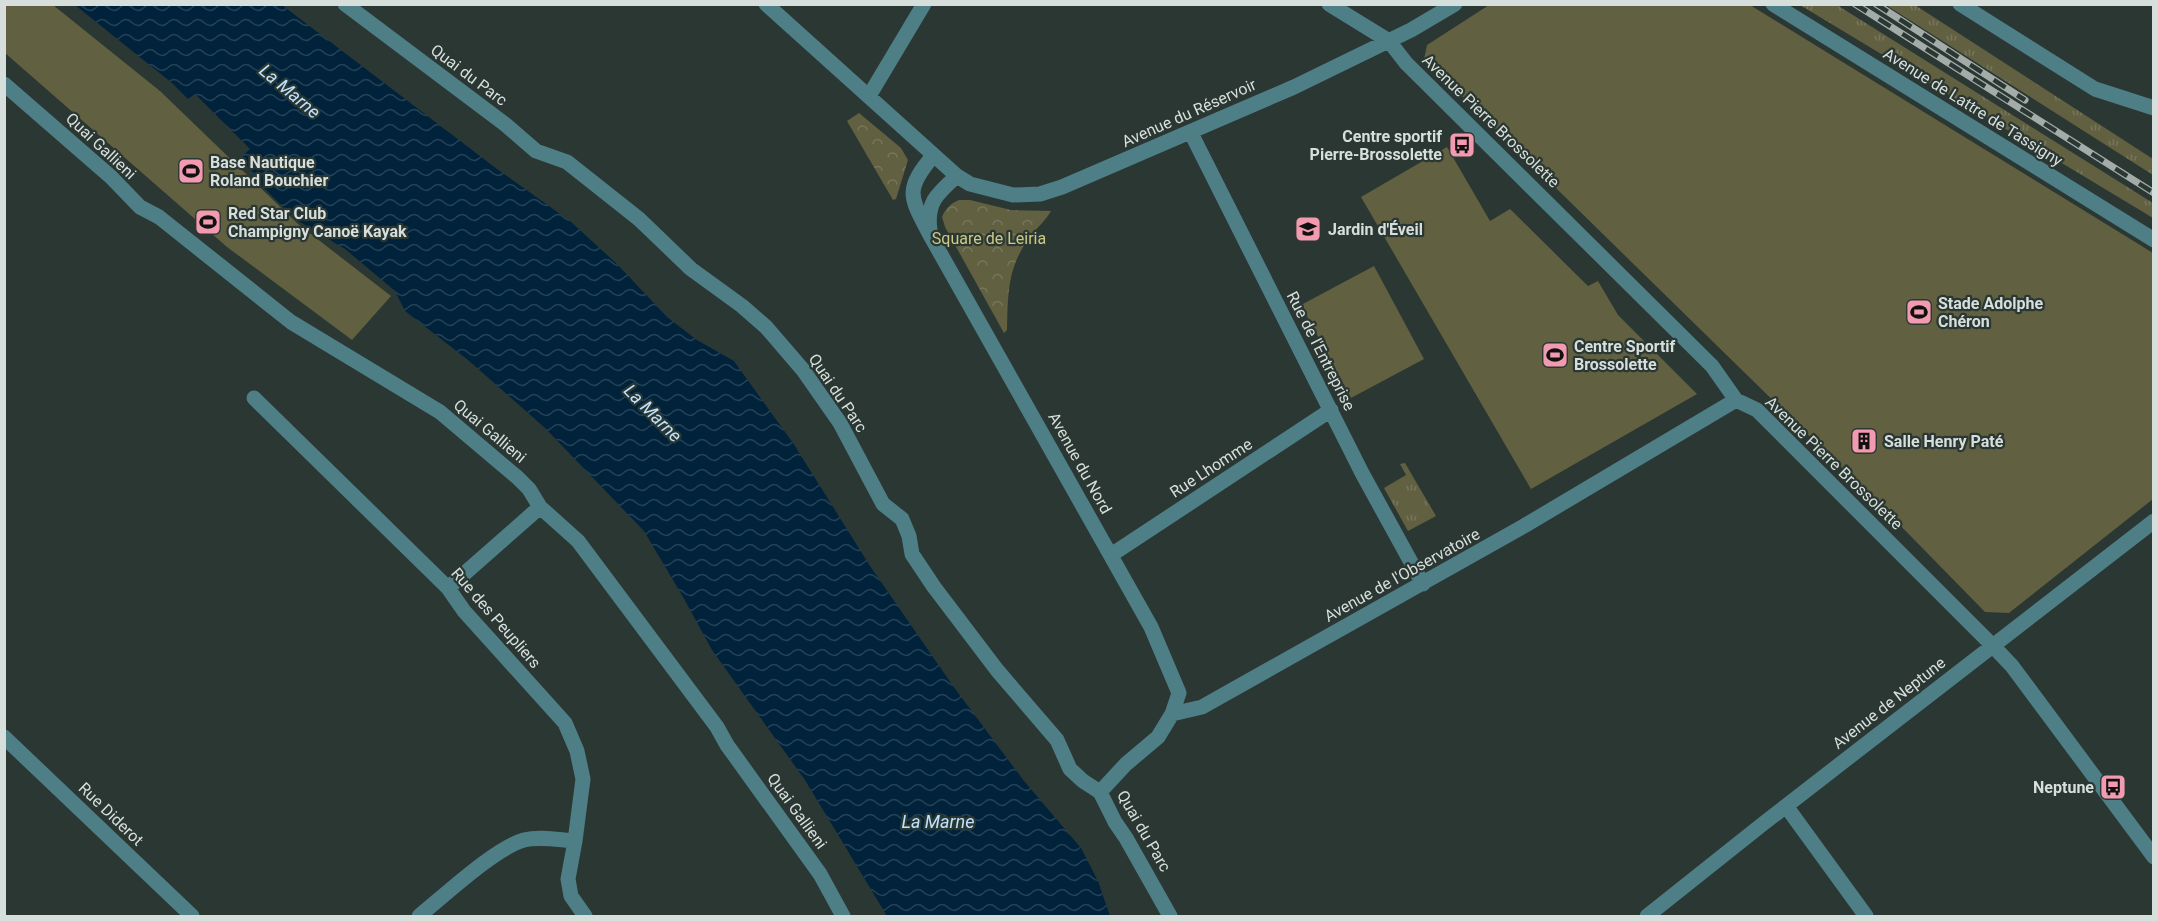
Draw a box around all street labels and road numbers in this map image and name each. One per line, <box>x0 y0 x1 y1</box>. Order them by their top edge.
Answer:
street label: Quai du Parc <box>427 40 511 110</box>
street label: Avenue de Lattre de Tassigny <box>1880 44 2066 170</box>
street label: Avenue Pierre Brossolette <box>1418 51 1564 191</box>
street label: Avenue du Réservoir <box>1119 75 1260 151</box>
street label: Quai Gallieni <box>62 109 140 183</box>
street label: Rue de l'Entreprise <box>1283 288 1359 414</box>
street label: Quai du Parc <box>805 350 871 436</box>
street label: Avenue Pierre Brossolette <box>1761 393 1907 533</box>
street label: Quai Gallieni <box>450 395 530 467</box>
street label: Avenue du Nord <box>1044 409 1116 517</box>
street label: Rue Lhomme <box>1166 434 1256 502</box>
street label: Avenue de l'Observatoire <box>1321 524 1483 626</box>
street label: Rue des Peupliers <box>447 564 545 672</box>
street label: Avenue de Neptune <box>1829 653 1949 753</box>
street label: Quai Gallieni <box>763 769 831 853</box>
street label: Rue Diderot <box>75 778 147 850</box>
street label: Quai du Parc <box>1113 787 1175 875</box>

